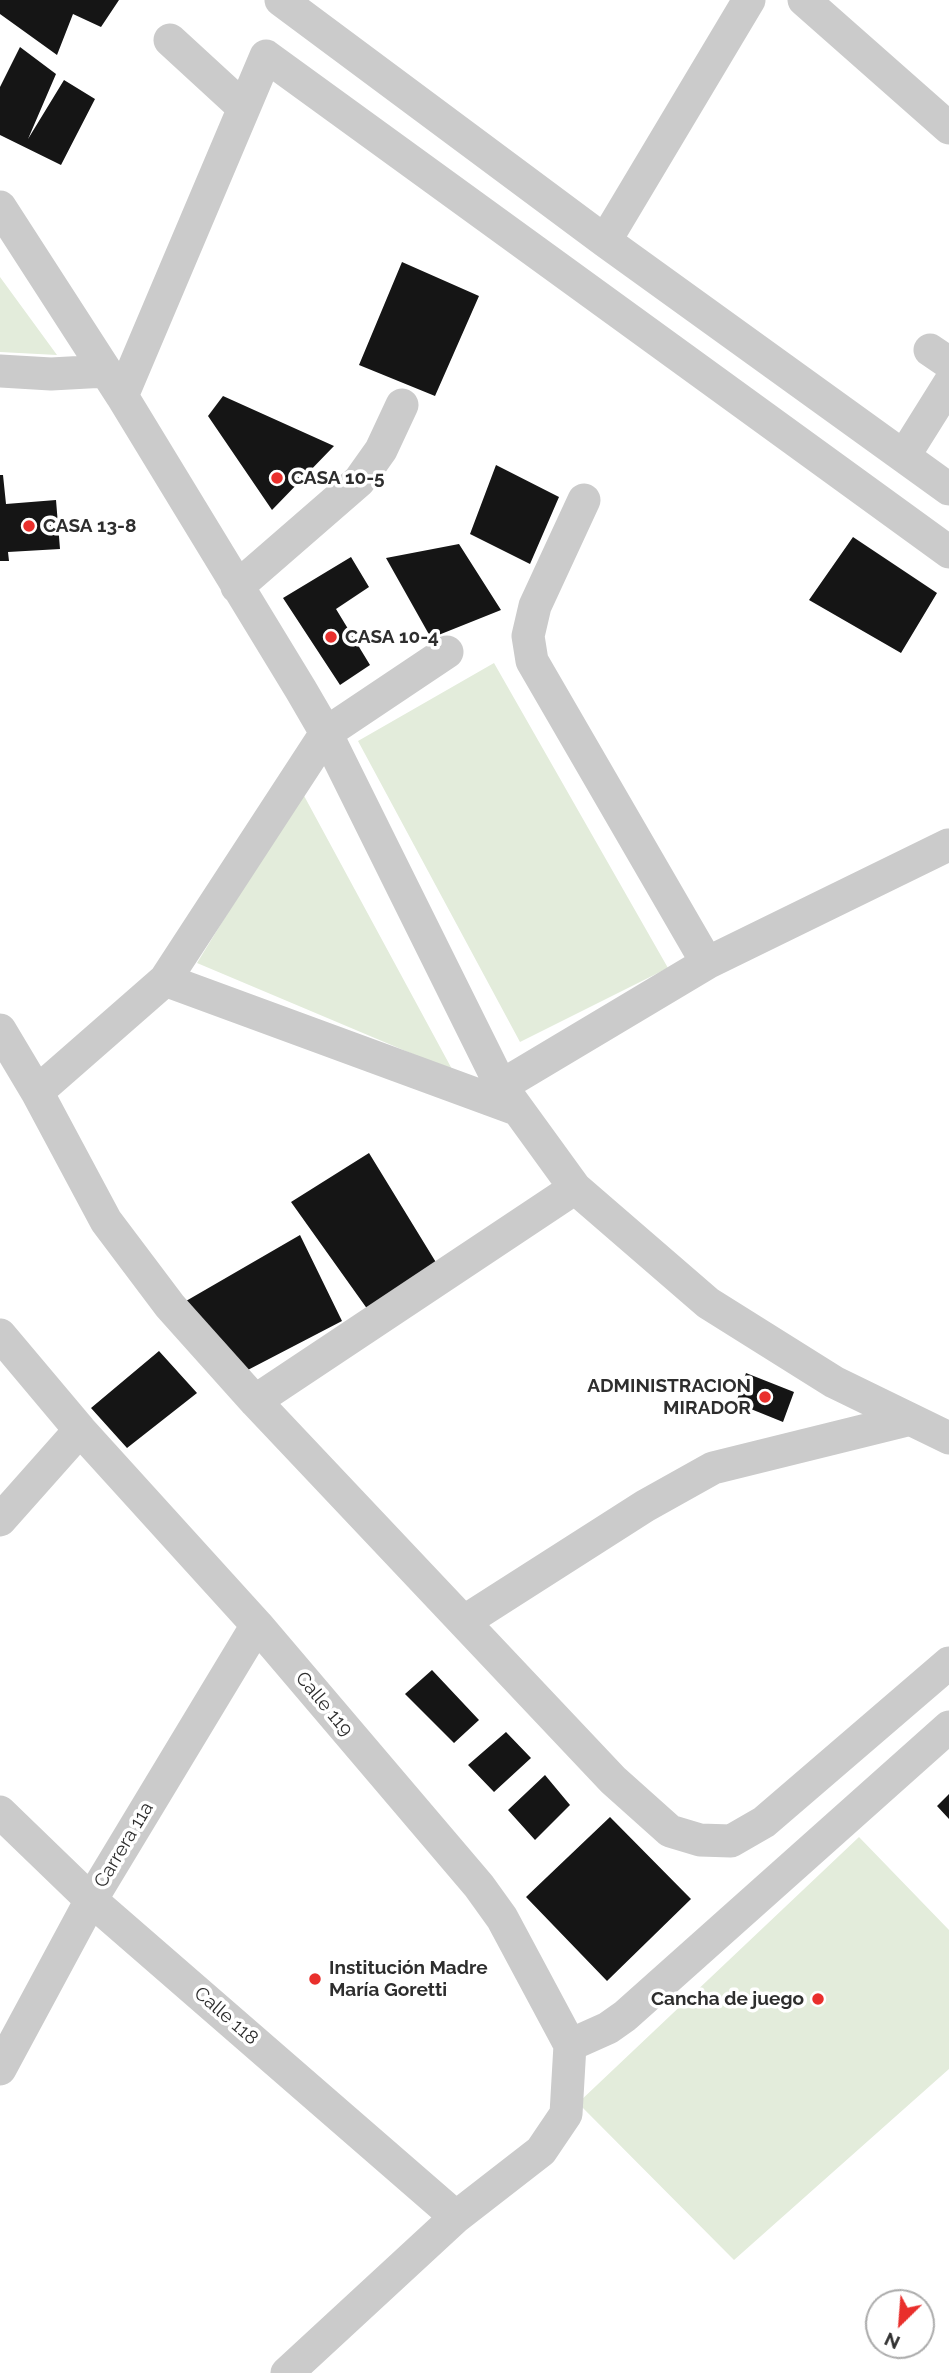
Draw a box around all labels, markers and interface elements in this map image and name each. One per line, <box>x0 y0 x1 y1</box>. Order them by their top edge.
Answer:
place label: CASA 10-5 <box>291 467 385 489</box>
marker: CASA 10-5 <box>269 470 285 486</box>
place label: CASA 13-8 <box>43 515 137 537</box>
marker: CASA 13-8 <box>21 518 37 534</box>
place label: CASA 10-4 <box>345 626 439 648</box>
marker: CASA 10-4 <box>323 629 339 645</box>
place label: ADMINISTRACION MIRADOR <box>587 1375 751 1419</box>
marker: ADMINISTRACION MIRADOR <box>757 1389 773 1405</box>
street label: Calle 119 <box>290 1667 358 1741</box>
street label: Carrera 11a <box>90 1798 158 1892</box>
place label: Institución Madre María Goretti <box>329 1957 488 2001</box>
marker: Institución Madre María Goretti <box>307 1971 323 1987</box>
street label: Calle 118 <box>189 1982 263 2050</box>
place label: Cancha de juego <box>651 1988 804 2010</box>
marker: Cancha de juego <box>810 1991 826 2007</box>
north arrow <box>865 2289 935 2359</box>
text: N <box>881 2328 903 2354</box>

